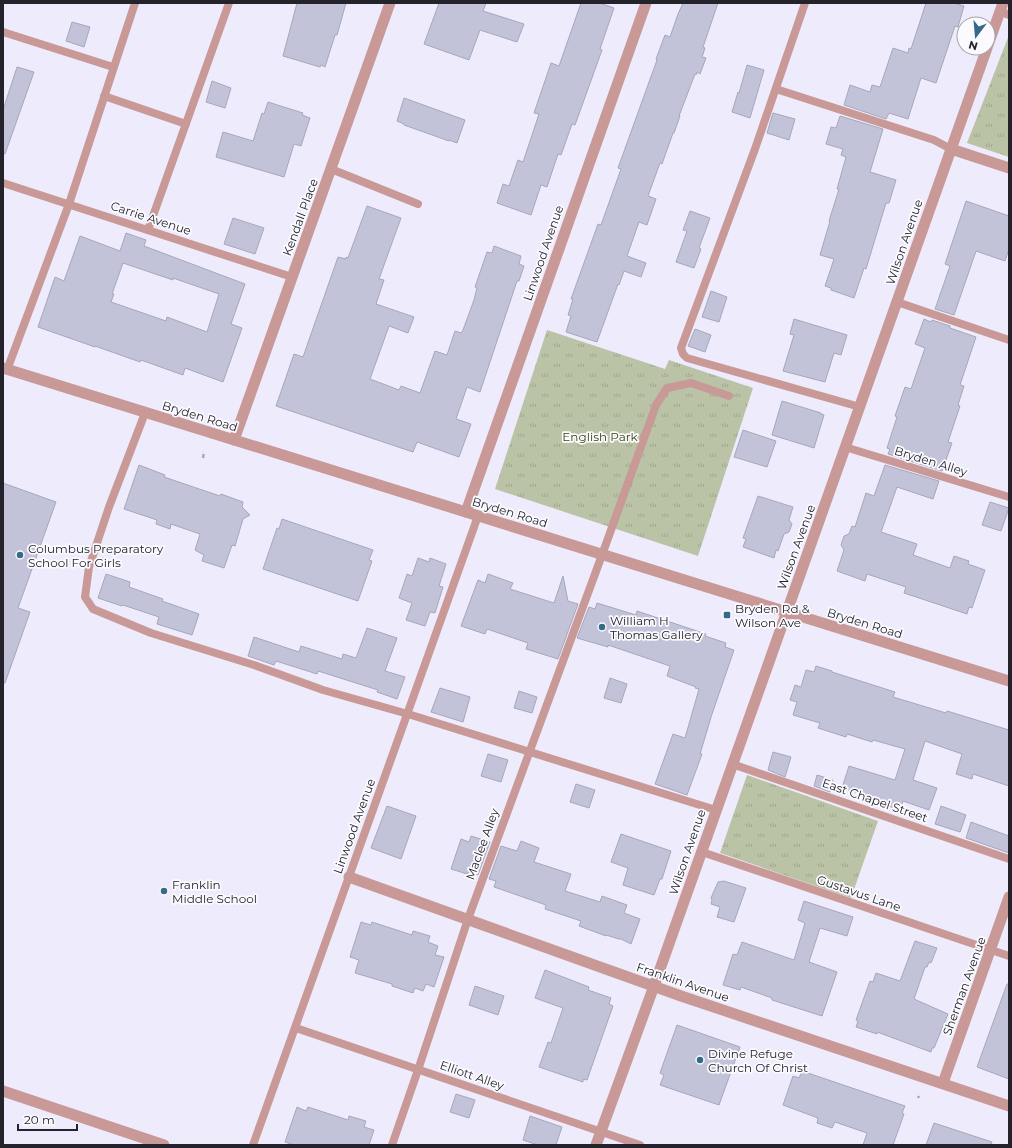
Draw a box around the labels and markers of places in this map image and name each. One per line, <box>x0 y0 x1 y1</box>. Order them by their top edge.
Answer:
place label: Columbus Preparatory School For Girls <box>28 541 164 570</box>
marker: Columbus Preparatory School For Girls <box>15 550 25 560</box>
place label: Bryden Rd & Wilson Ave <box>735 601 810 630</box>
marker: Bryden Rd & Wilson Ave <box>722 610 732 620</box>
place label: William H Thomas Gallery <box>610 613 703 642</box>
marker: William H Thomas Gallery <box>597 622 607 632</box>
place label: Franklin Middle School <box>172 877 257 906</box>
marker: Franklin Middle School <box>159 886 169 896</box>
place label: Divine Refuge Church Of Christ <box>708 1046 808 1075</box>
marker: Divine Refuge Church Of Christ <box>695 1055 705 1065</box>

